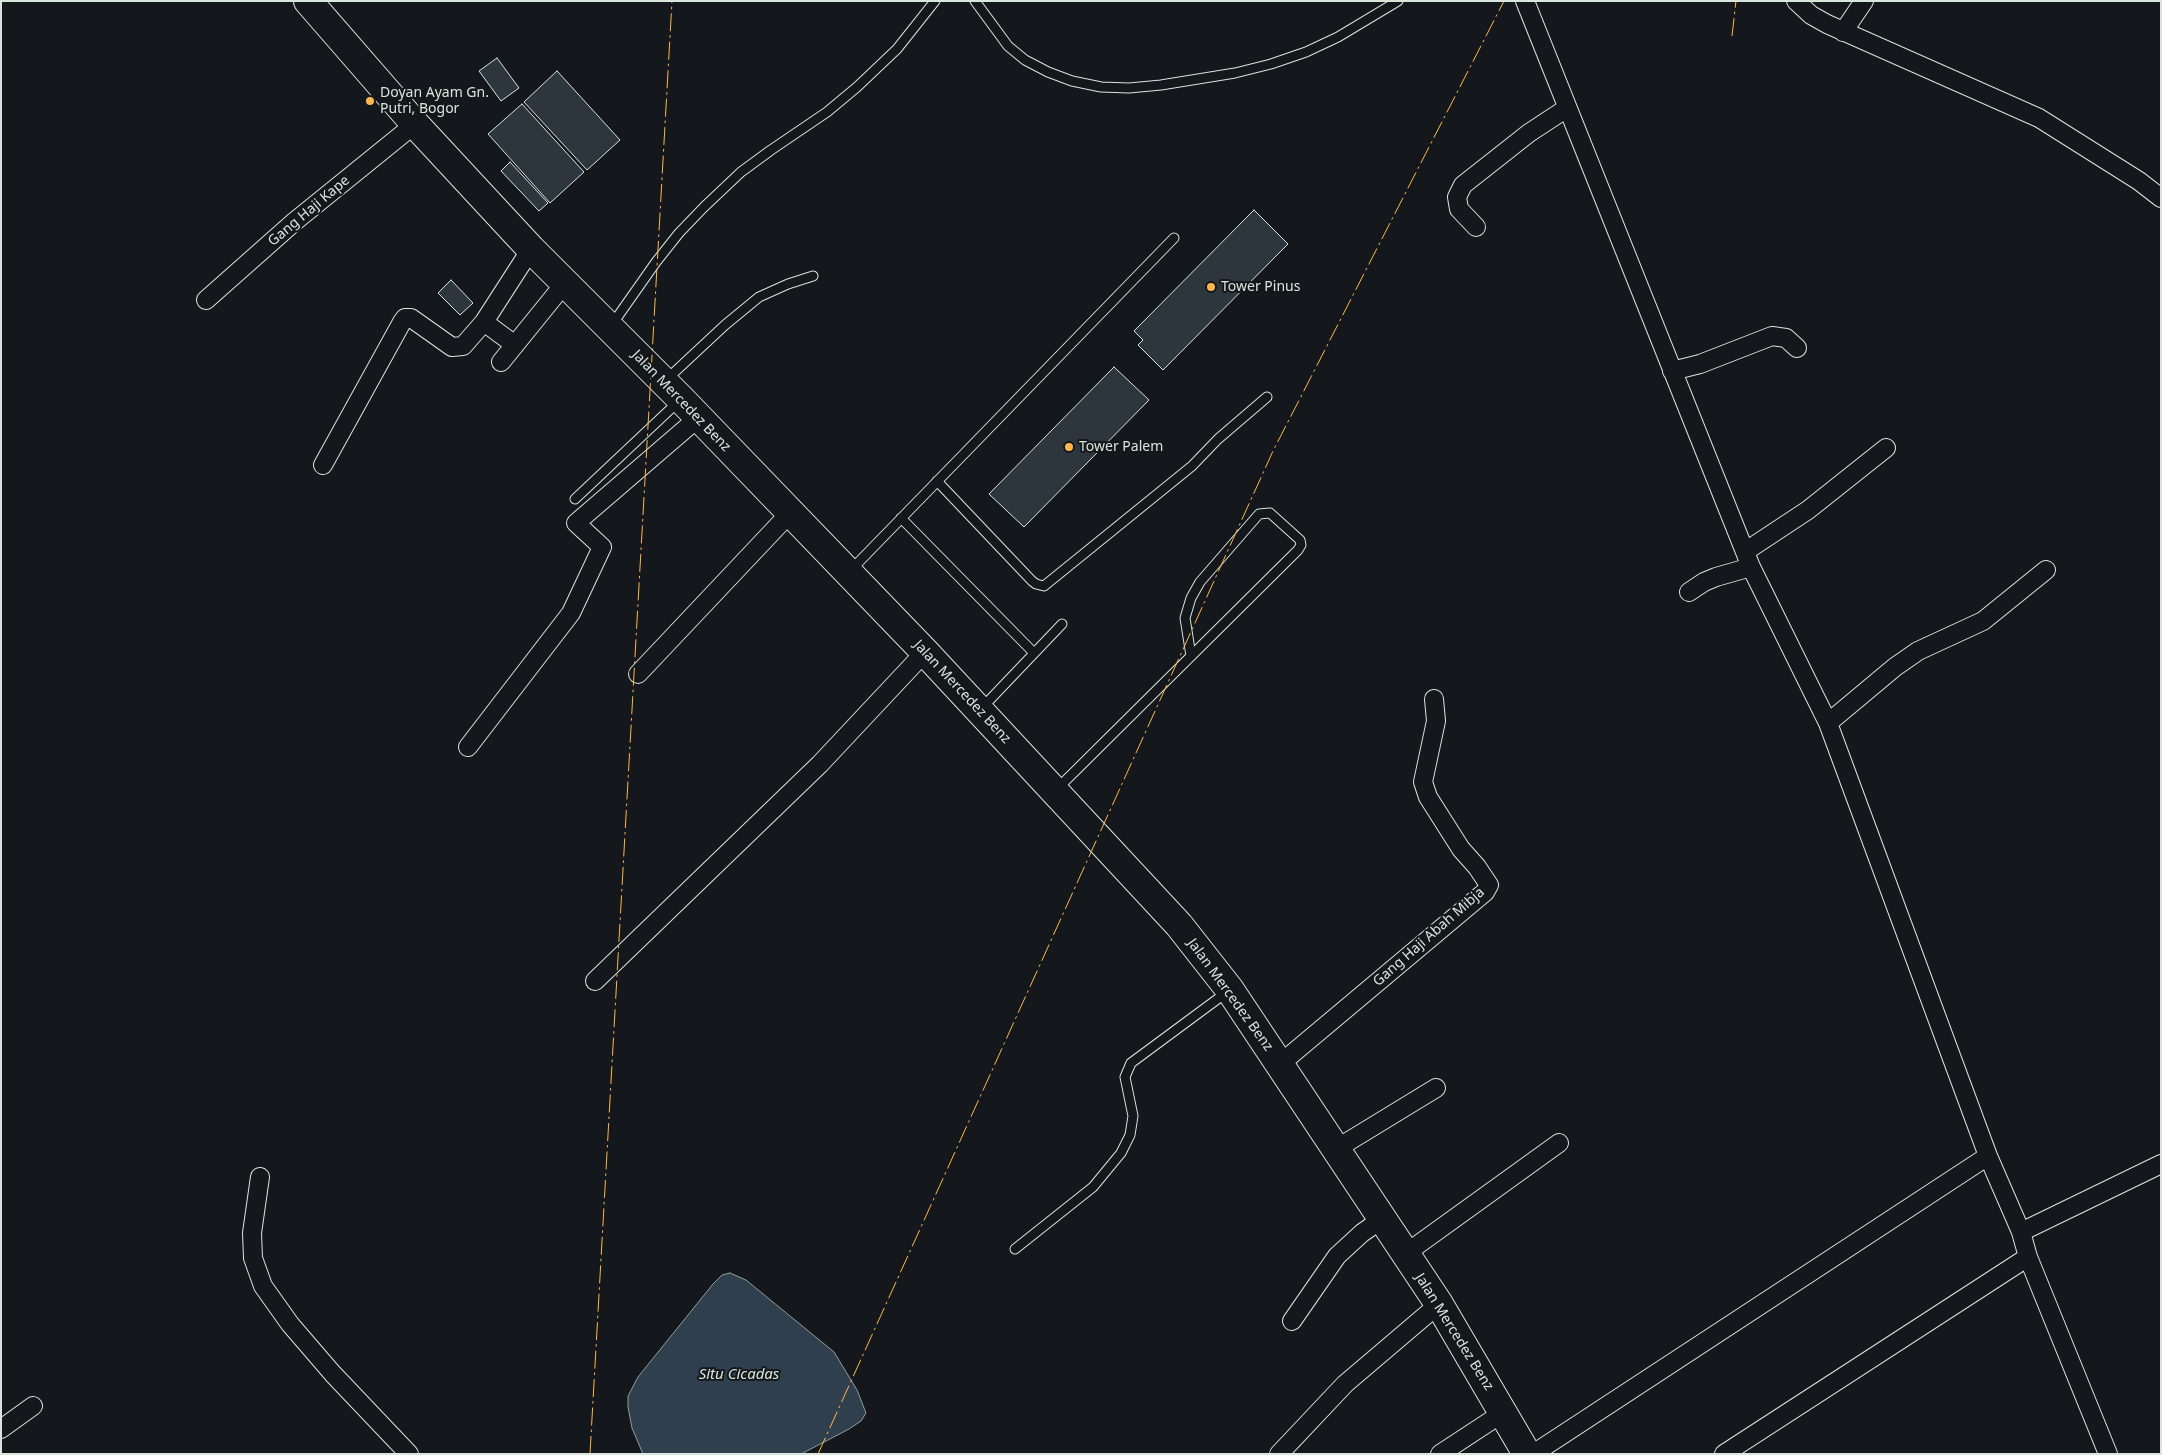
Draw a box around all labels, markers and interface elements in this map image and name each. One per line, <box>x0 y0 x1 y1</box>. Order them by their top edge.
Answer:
place label: Doyan Ayam Gn. Putri, Bogor <box>380 85 489 118</box>
marker: Doyan Ayam Gn. Putri, Bogor <box>364 95 376 107</box>
street label: Gang Haji Kape <box>265 172 353 250</box>
place label: Tower Pinus <box>1221 279 1300 295</box>
marker: Tower Pinus <box>1205 281 1217 293</box>
street label: Jalan Mercedez Benz <box>628 347 734 455</box>
place label: Tower Palem <box>1079 439 1163 455</box>
marker: Tower Palem <box>1063 441 1075 453</box>
street label: Jalan Mercedez Benz <box>910 637 1014 747</box>
street label: Gang Haji Abah Mibja <box>1370 884 1488 990</box>
street label: Jalan Mercedez Benz <box>1184 935 1276 1055</box>
street label: Jalan Mercedez Benz <box>1411 1270 1497 1394</box>
water label: Situ Cicadas <box>699 1366 779 1384</box>

